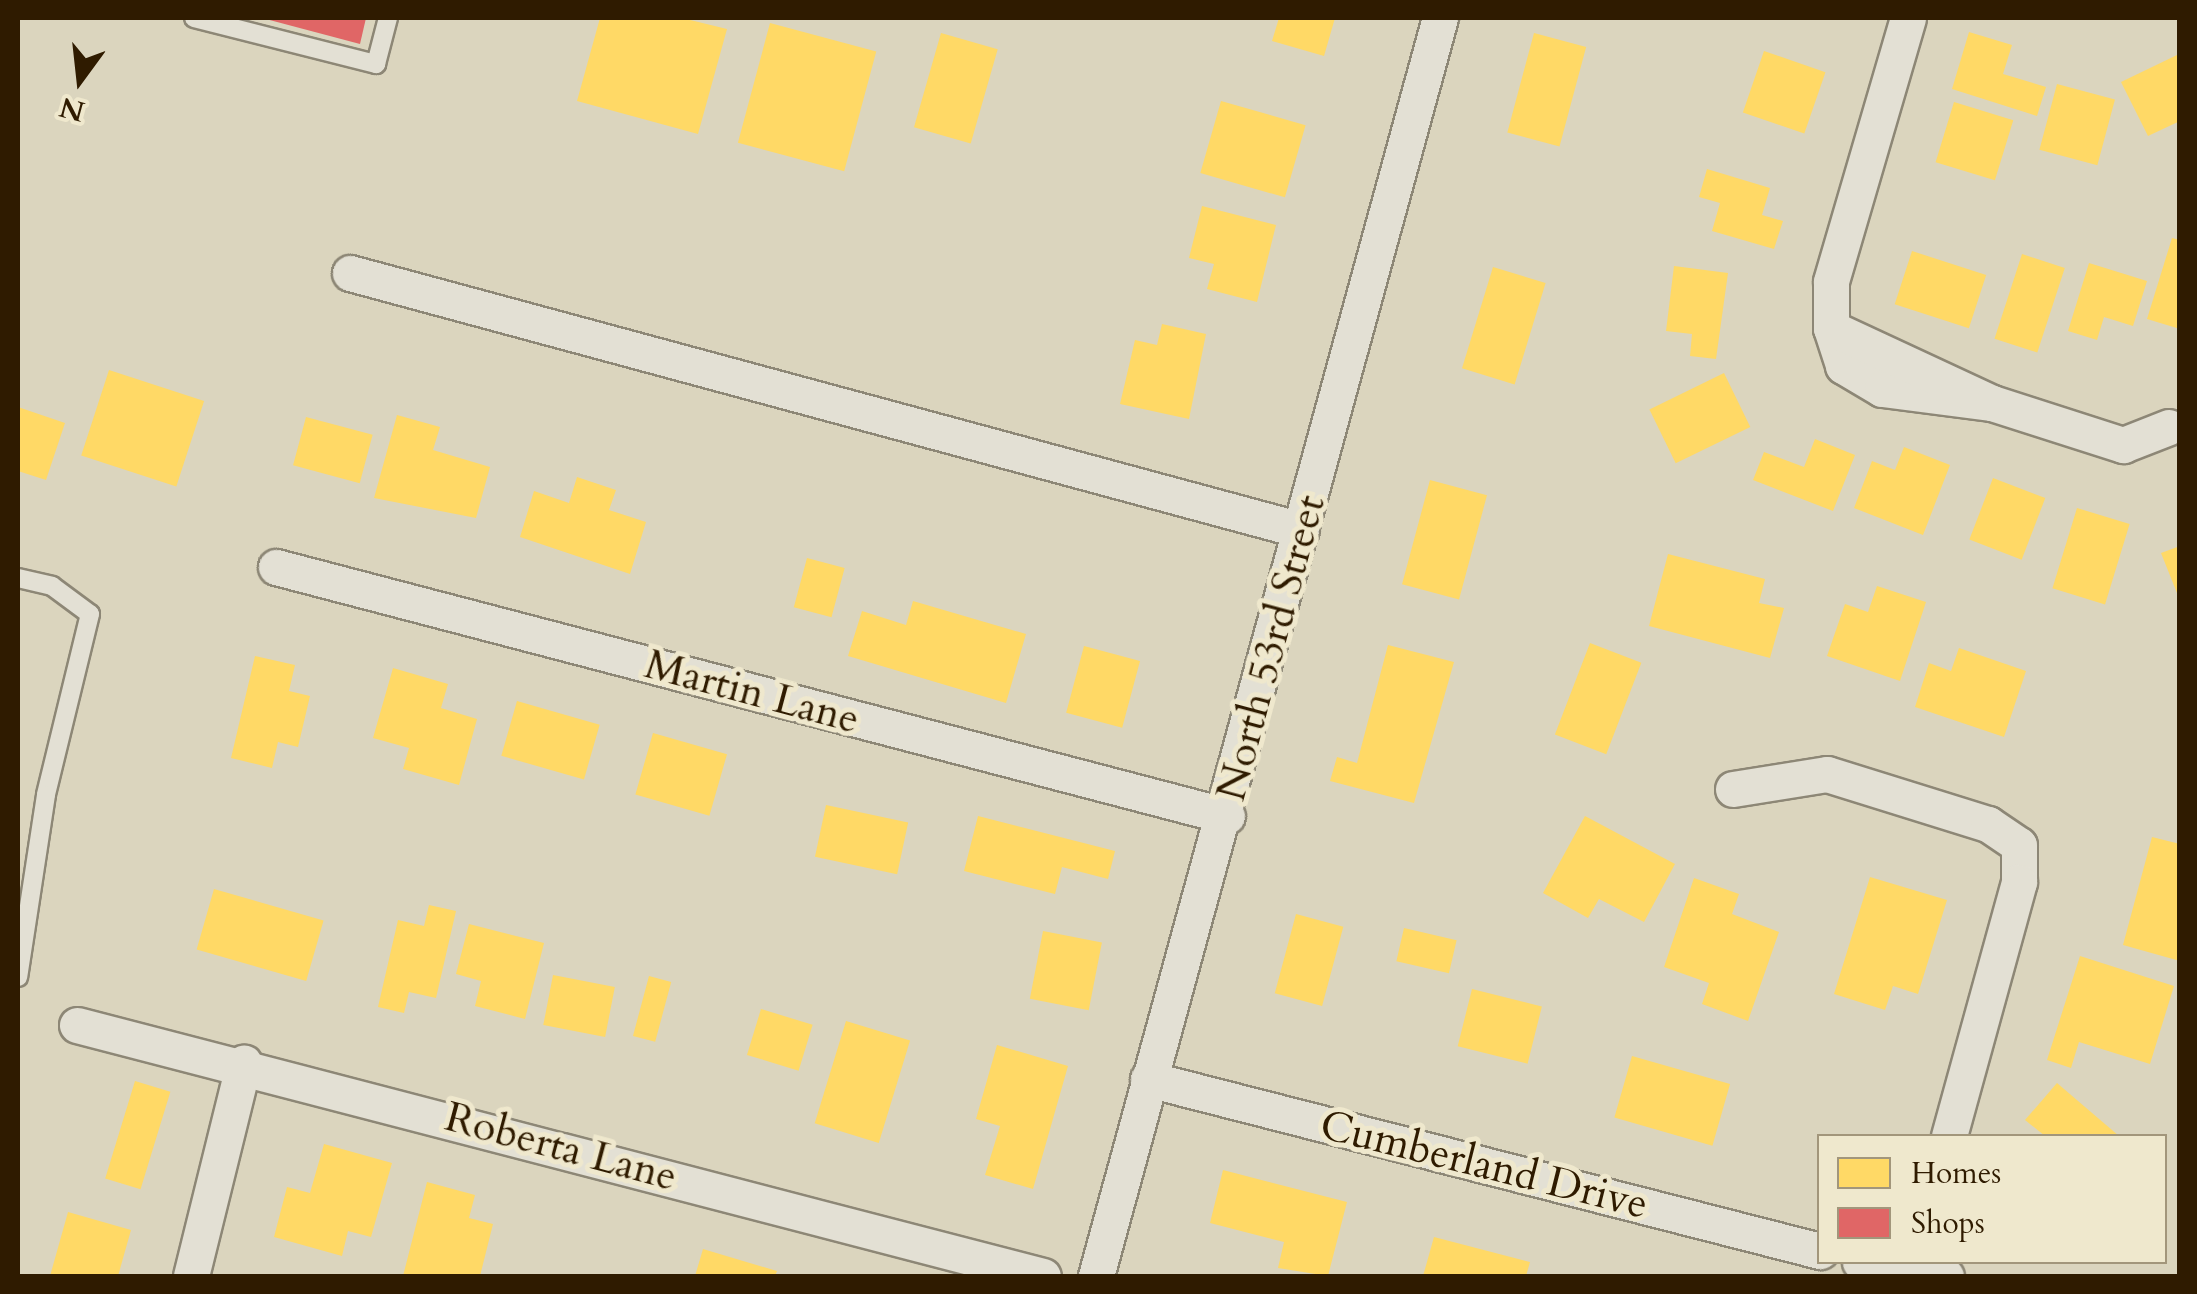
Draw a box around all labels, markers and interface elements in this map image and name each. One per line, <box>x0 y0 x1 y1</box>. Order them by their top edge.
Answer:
north arrow <box>30 30 130 130</box>
text: N <box>56 87 89 130</box>
street label: North 53rd Street <box>1206 490 1336 806</box>
street label: Martin Lane <box>639 639 865 745</box>
street label: Roberta Lane <box>440 1092 682 1202</box>
street label: Cumberland Drive <box>1315 1100 1653 1230</box>
legend <box>1817 1134 2167 1264</box>
text: Homes <box>1911 1153 2001 1194</box>
text: Shops <box>1911 1203 1985 1244</box>

